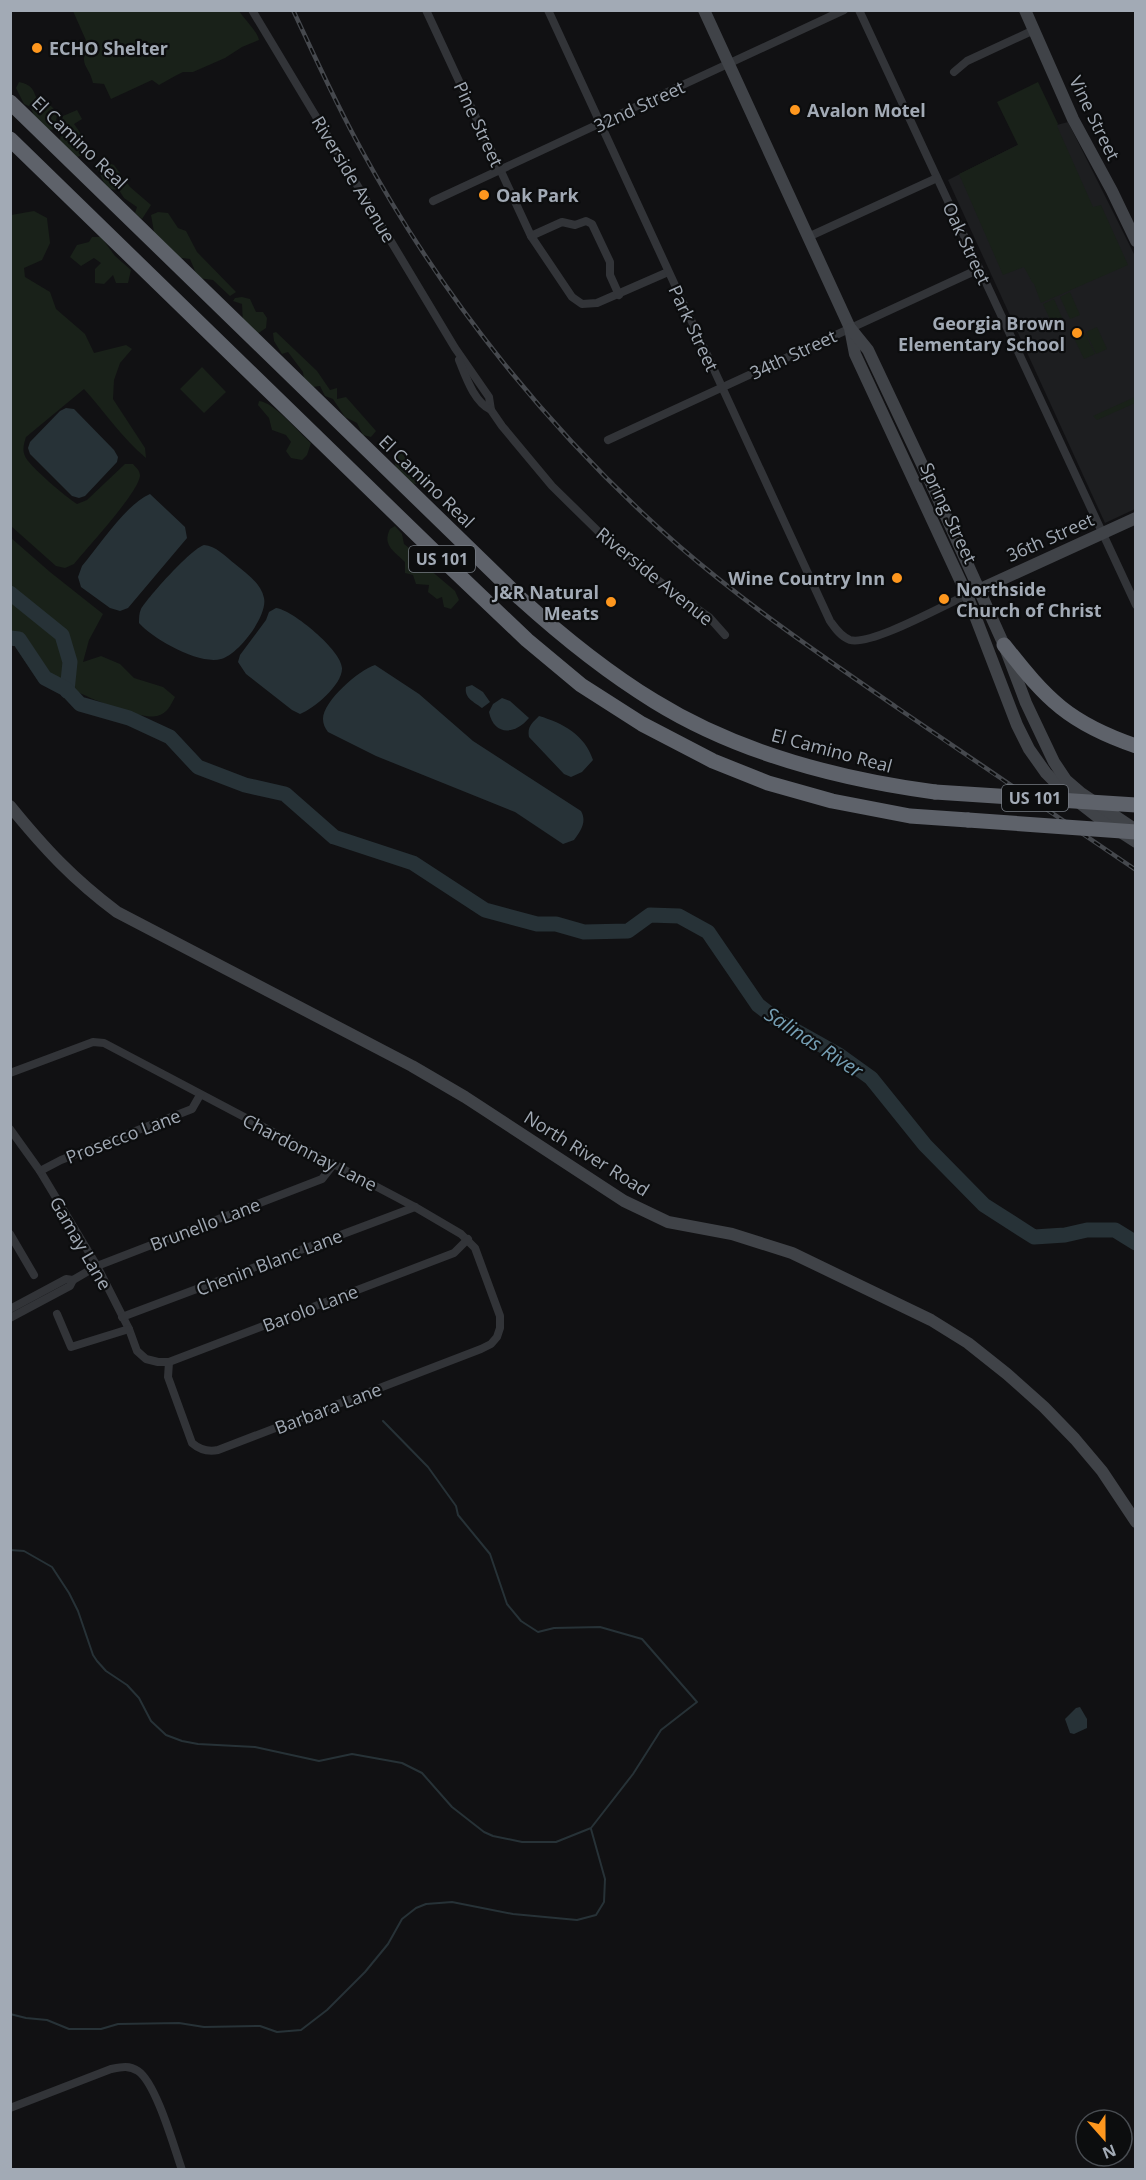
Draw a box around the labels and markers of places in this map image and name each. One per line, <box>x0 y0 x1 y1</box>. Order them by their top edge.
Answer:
place label: ECHO Shelter <box>49 36 168 60</box>
marker: ECHO Shelter <box>30 41 44 55</box>
place label: Avalon Motel <box>807 98 926 122</box>
marker: Avalon Motel <box>788 103 802 117</box>
place label: Oak Park <box>496 183 579 207</box>
marker: Oak Park <box>477 188 491 202</box>
place label: Georgia Brown Elementary School <box>898 311 1065 356</box>
marker: Georgia Brown Elementary School <box>1070 326 1084 340</box>
place label: Wine Country Inn <box>728 566 885 590</box>
marker: Wine Country Inn <box>890 571 904 585</box>
place label: Northside Church of Christ <box>956 577 1102 622</box>
place label: J&R Natural Meats <box>491 580 599 625</box>
marker: Northside Church of Christ <box>937 592 951 606</box>
marker: J&R Natural Meats <box>604 595 618 609</box>

